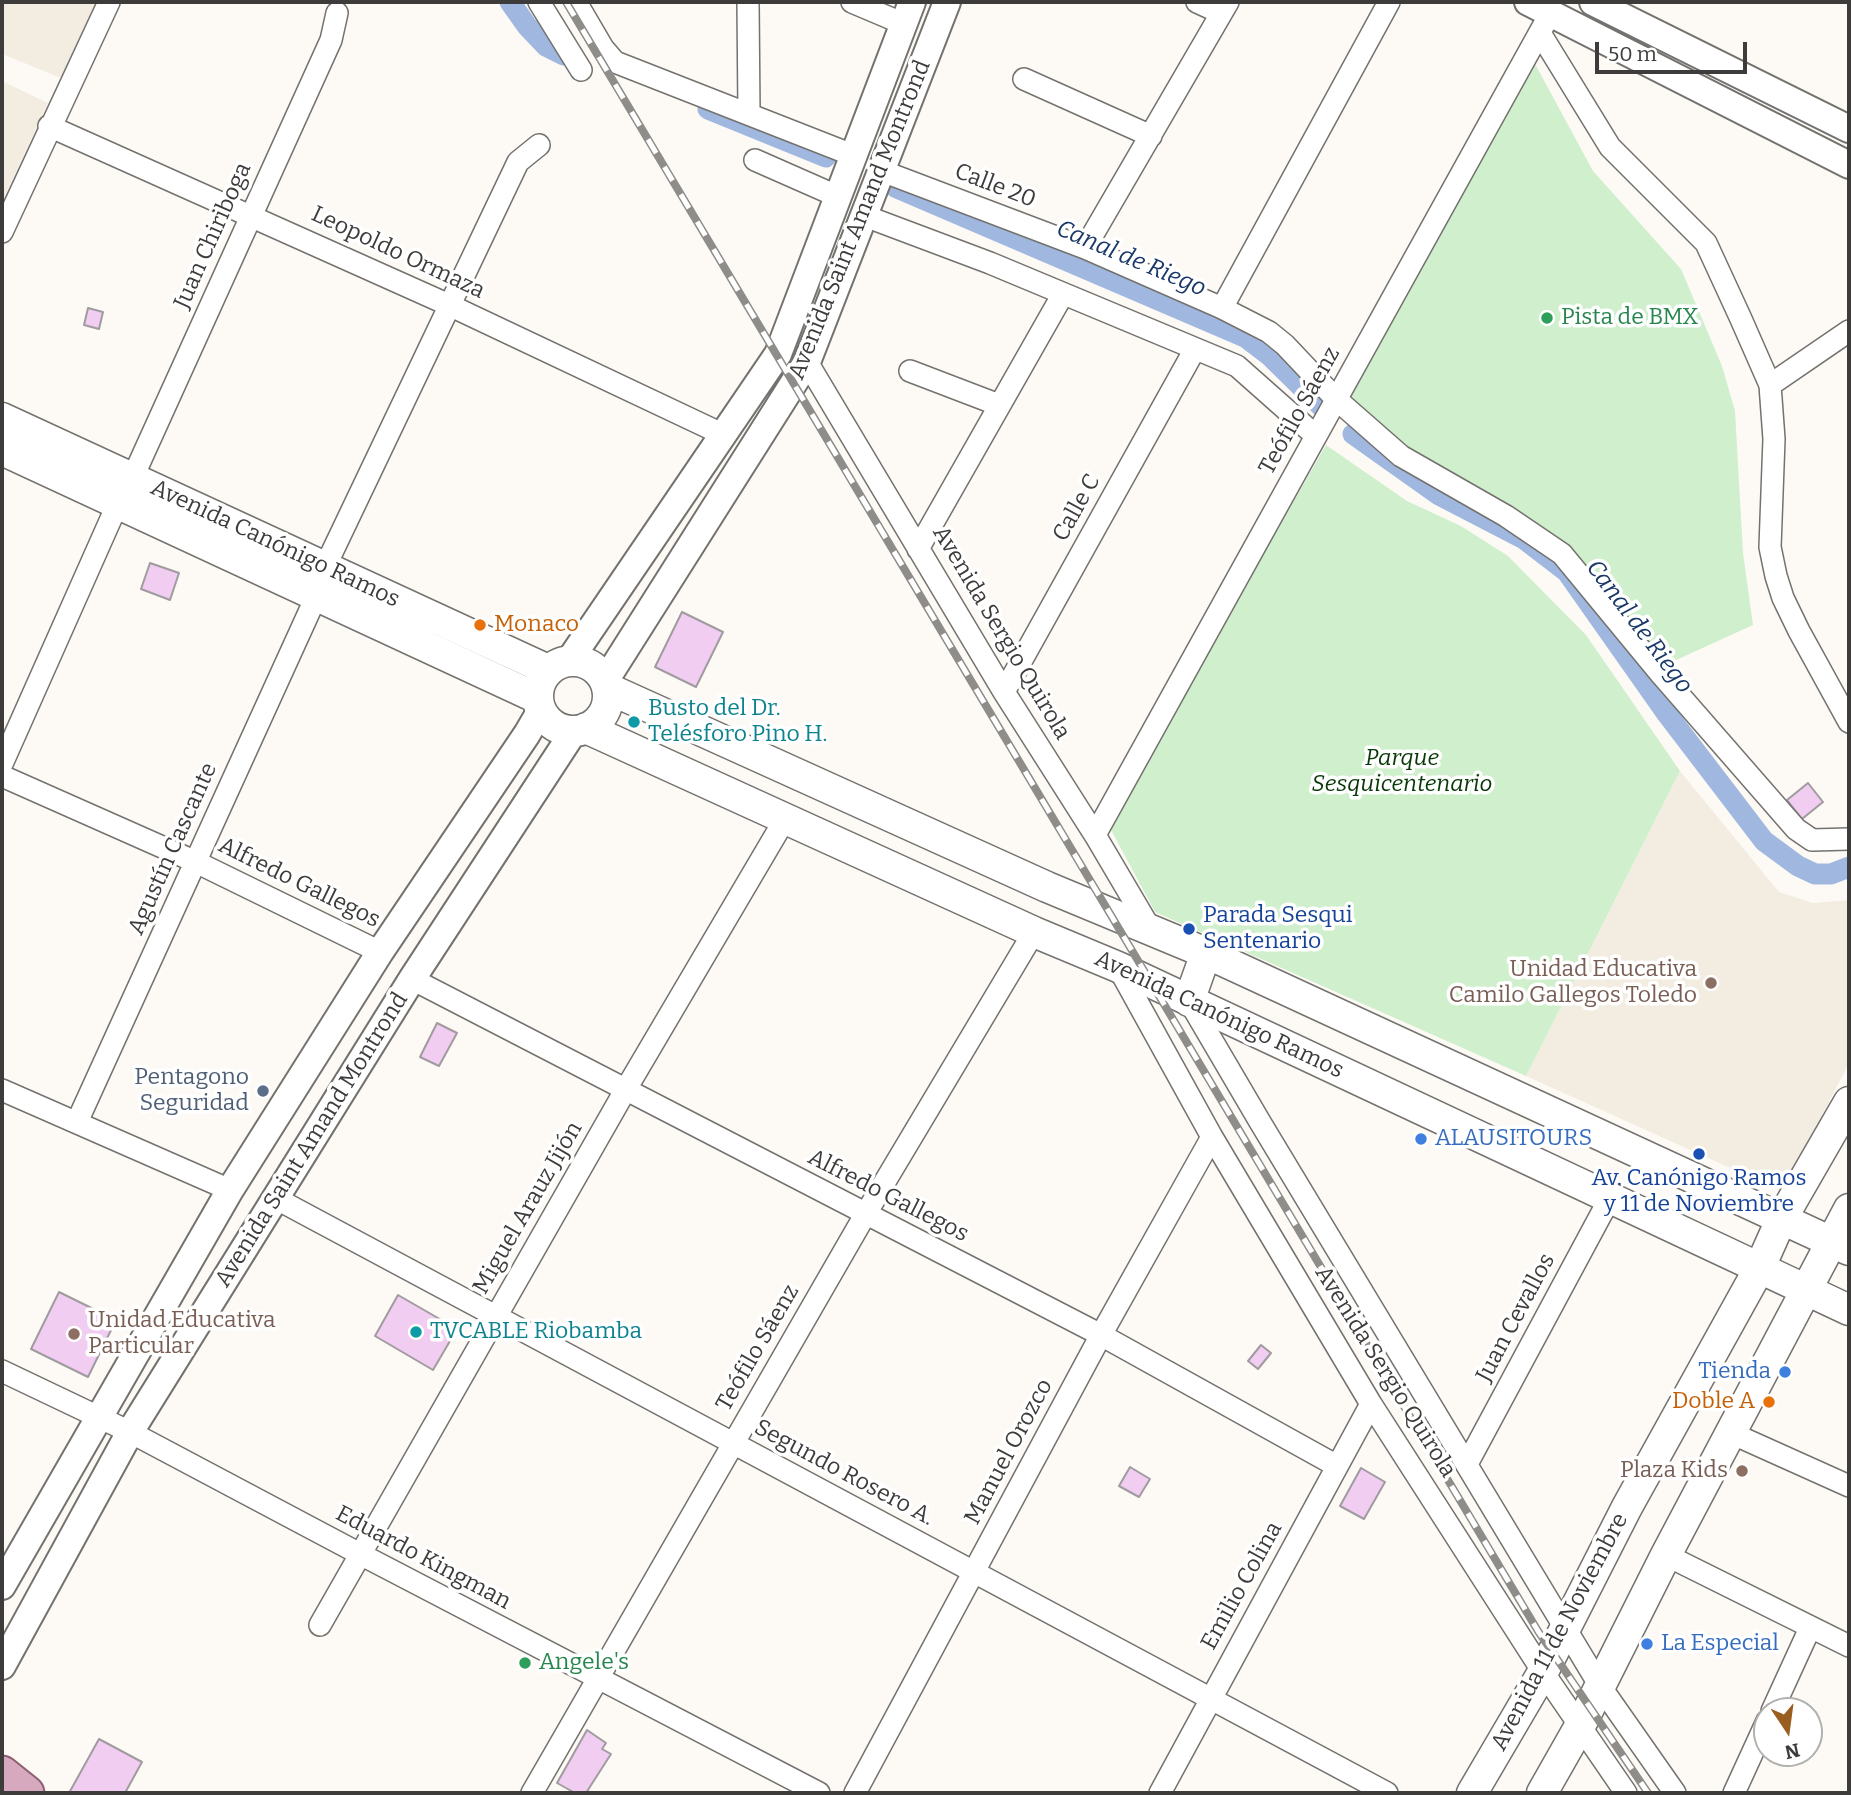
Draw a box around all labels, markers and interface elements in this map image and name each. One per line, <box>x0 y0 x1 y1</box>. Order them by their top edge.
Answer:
scale bar <box>1599 28 1751 72</box>
text: 50 m <box>1608 41 1657 67</box>
street label: Avenida Saint Amand Montrond <box>783 56 937 384</box>
street label: Calle 20 <box>951 158 1039 214</box>
street label: Juan Chiriboga <box>168 159 258 313</box>
street label: Leopoldo Ormaza <box>307 201 489 305</box>
water label: Canal de Riego <box>1052 215 1210 303</box>
place label: Pista de BMX <box>1561 304 1698 332</box>
marker: Pista de BMX <box>1539 310 1555 326</box>
street label: Teófilo Sáenz <box>1254 342 1346 480</box>
street label: Calle C <box>1047 470 1107 546</box>
street label: Avenida Canónigo Ramos <box>146 474 404 614</box>
street label: Avenida Sergio Quirola <box>926 521 1076 745</box>
water label: Canal de Riego <box>1580 555 1698 699</box>
place label: Monaco <box>494 611 579 639</box>
marker: Monaco <box>472 617 488 633</box>
place label: Busto del Dr. Telésforo Pino H. <box>648 695 827 749</box>
marker: Busto del Dr. Telésforo Pino H. <box>626 714 642 730</box>
park label: Parque Sesquicentenario <box>1312 745 1492 799</box>
street label: Agustín Cascante <box>123 759 223 939</box>
street label: Alfredo Gallegos <box>214 832 384 934</box>
place label: Parada Sesqui Sentenario <box>1203 902 1353 956</box>
marker: Parada Sesqui Sentenario <box>1181 921 1197 937</box>
street label: Avenida Canónigo Ramos <box>1090 945 1348 1085</box>
place label: Unidad Educativa Camilo Gallegos Toledo <box>1449 956 1697 1010</box>
marker: Unidad Educativa Camilo Gallegos Toledo <box>1703 975 1719 991</box>
street label: Avenida Saint Amand Montrond <box>210 988 414 1292</box>
place label: Pentagono Seguridad <box>134 1064 249 1118</box>
marker: Pentagono Seguridad <box>255 1083 271 1099</box>
street label: Miguel Arauz Jijón <box>467 1117 589 1299</box>
place label: ALAUSITOURS <box>1435 1125 1592 1153</box>
marker: ALAUSITOURS <box>1413 1131 1429 1147</box>
street label: Alfredo Gallegos <box>803 1144 973 1248</box>
marker: Av. Canónigo Ramos y 11 de Noviembre <box>1691 1146 1707 1162</box>
place label: Av. Canónigo Ramos y 11 de Noviembre <box>1591 1165 1807 1219</box>
street label: Juan Cevallos <box>1471 1249 1561 1387</box>
street label: Avenida Sergio Quirola <box>1309 1261 1461 1483</box>
street label: Teófilo Sáenz <box>711 1280 805 1416</box>
place label: Unidad Educativa Particular <box>88 1307 276 1361</box>
place label: TVCABLE Riobamba <box>430 1318 642 1346</box>
marker: TVCABLE Riobamba <box>408 1324 424 1340</box>
marker: Unidad Educativa Particular <box>66 1326 82 1342</box>
place label: Tienda <box>1698 1358 1771 1386</box>
marker: Tienda <box>1777 1364 1793 1380</box>
street label: Manuel Orozco <box>959 1375 1059 1529</box>
place label: Doble A <box>1672 1388 1755 1416</box>
marker: Doble A <box>1761 1394 1777 1410</box>
street label: Segundo Rosero A. <box>749 1414 939 1532</box>
place label: Plaza Kids <box>1620 1457 1728 1485</box>
marker: Plaza Kids <box>1734 1463 1750 1479</box>
street label: Eduardo Kingman <box>331 1500 515 1616</box>
street label: Avenida 11 de Noviembre <box>1486 1509 1634 1755</box>
street label: Emilio Colina <box>1195 1517 1289 1655</box>
place label: La Especial <box>1661 1630 1779 1658</box>
marker: La Especial <box>1639 1636 1655 1652</box>
place label: Angele's <box>539 1649 629 1677</box>
marker: Angele's <box>517 1655 533 1671</box>
north arrow <box>1753 1697 1823 1767</box>
text: N <box>1783 1738 1802 1764</box>

